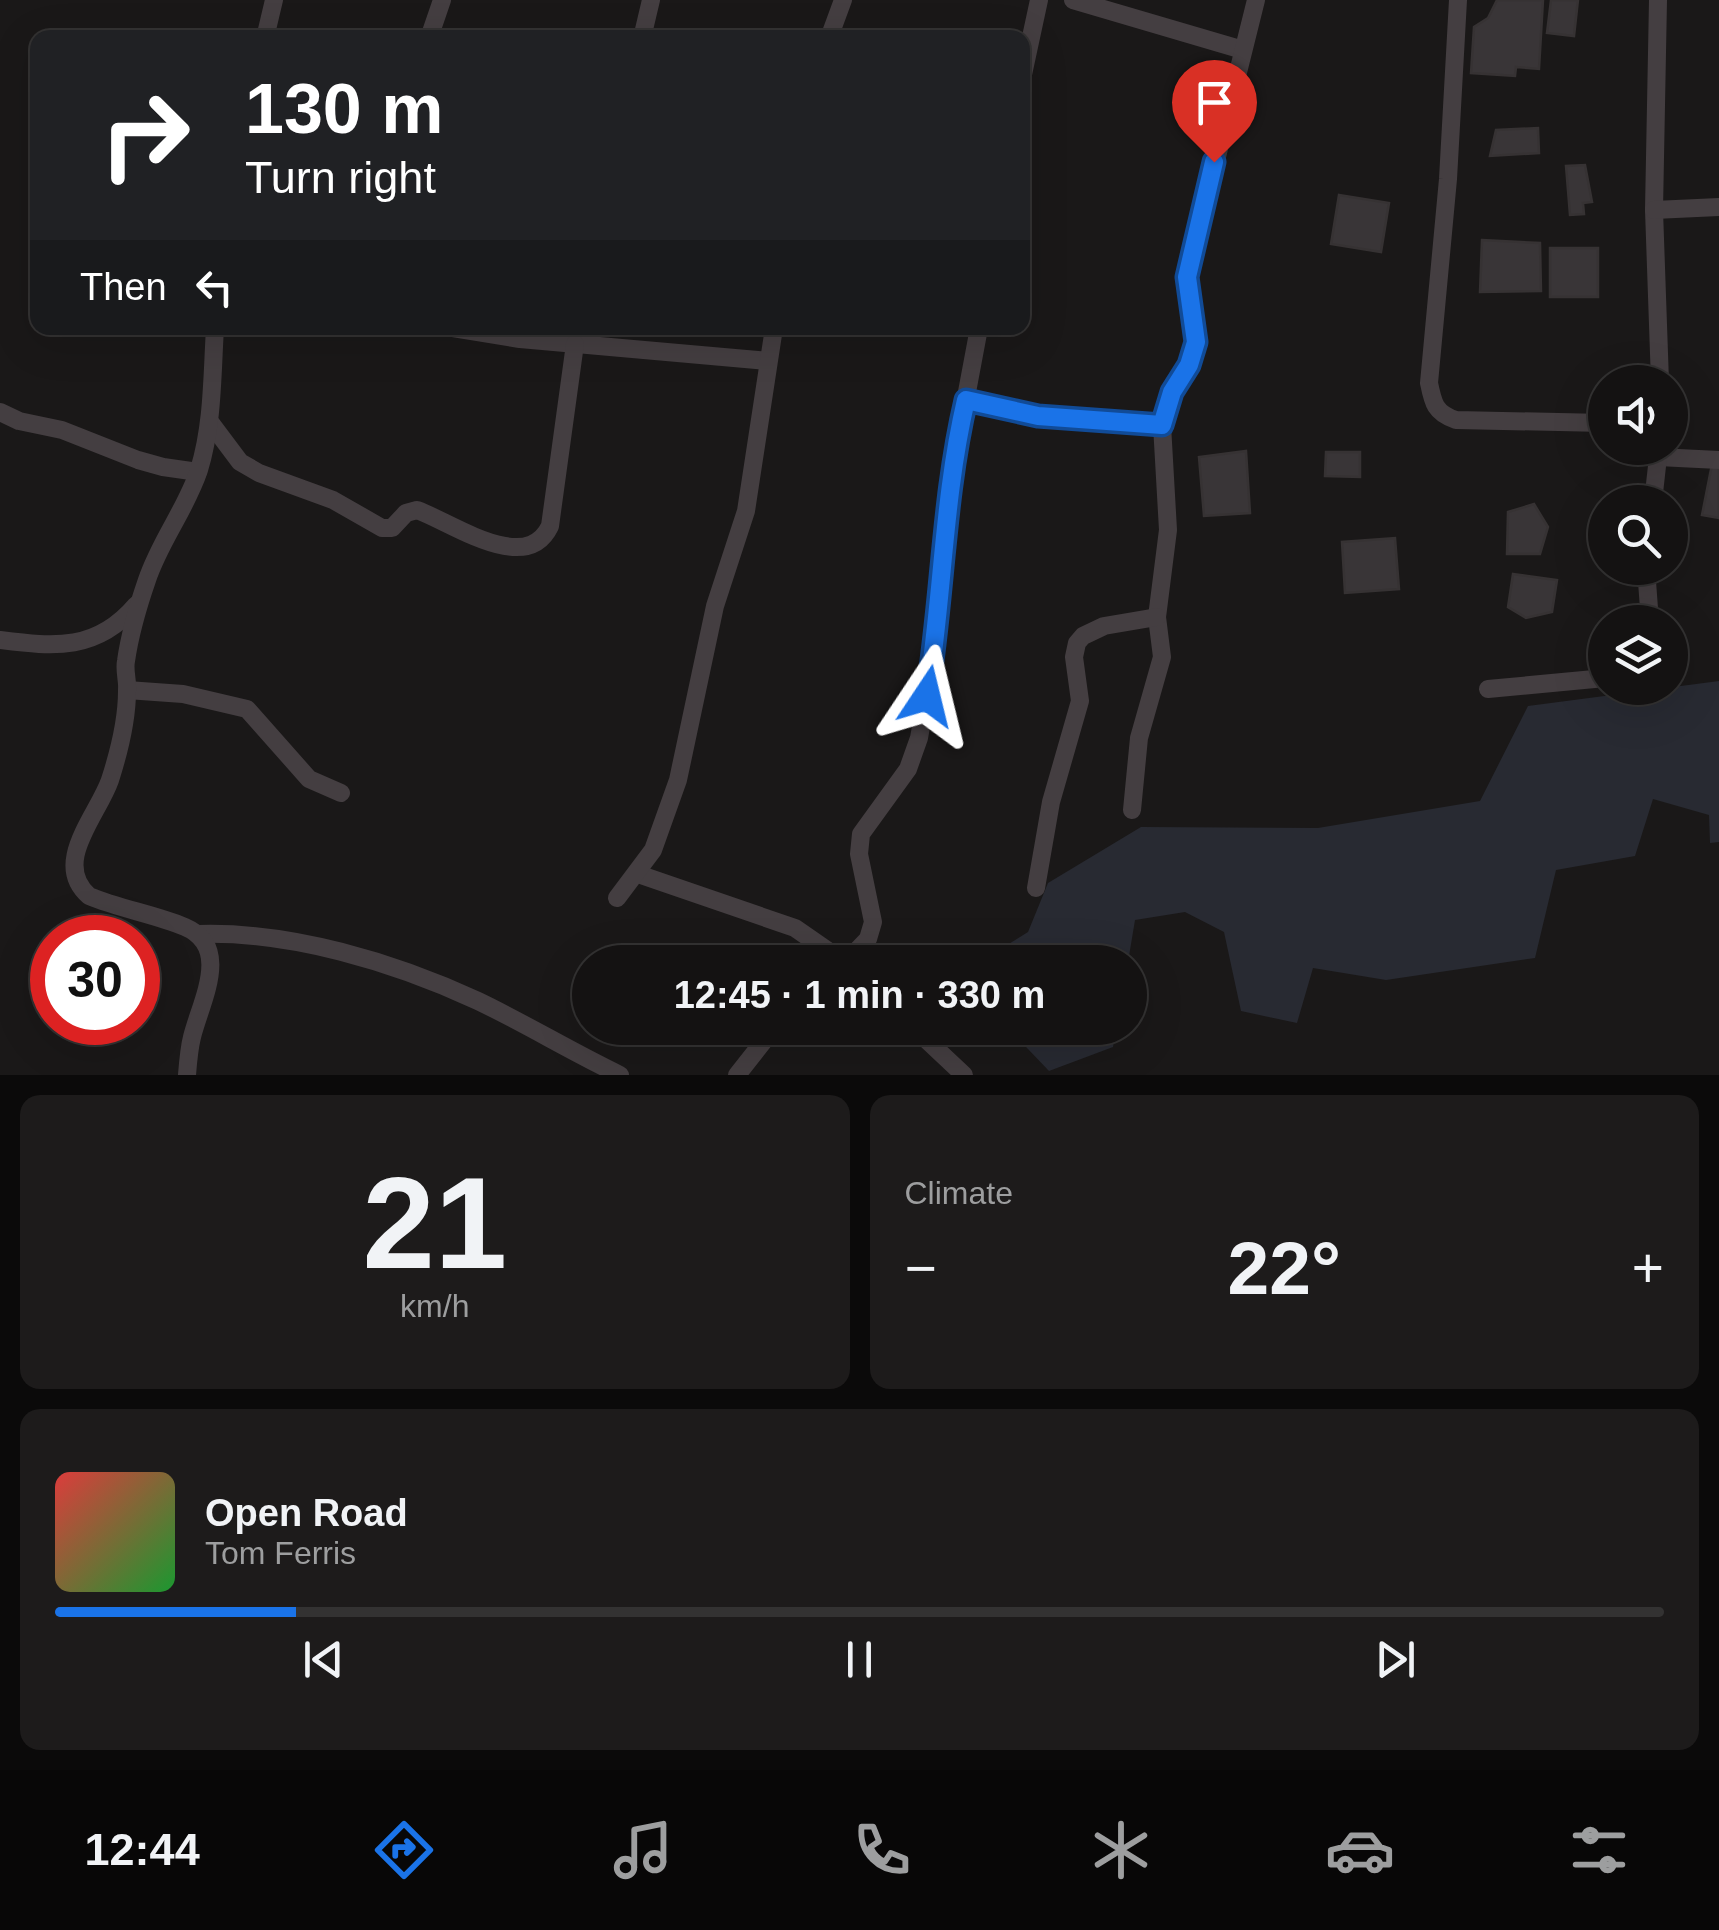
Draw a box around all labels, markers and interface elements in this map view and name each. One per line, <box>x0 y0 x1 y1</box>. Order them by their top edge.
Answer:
pin <box>1172 60 1257 163</box>
icon: right <box>80 70 210 200</box>
text: 130 m <box>245 70 443 148</box>
icon: arrive <box>1187 75 1242 130</box>
text: Turn right <box>245 152 436 203</box>
icon: left <box>187 260 242 315</box>
text: Then <box>80 266 167 308</box>
map controls <box>1588 365 1688 705</box>
button: sound <box>1588 365 1688 465</box>
button: search <box>1588 485 1688 585</box>
button: layers <box>1588 605 1688 705</box>
position arrow <box>875 644 979 748</box>
speed limit sign: 30 <box>30 915 160 1045</box>
text: 12:45 · 1 min · 330 m <box>674 974 1045 1016</box>
text: 21 <box>362 1150 507 1296</box>
text: Climate <box>905 1175 1013 1211</box>
text: 22° <box>1228 1226 1341 1310</box>
text: − <box>905 1237 937 1299</box>
text: + <box>1632 1237 1664 1299</box>
text: km/h <box>400 1288 469 1324</box>
text: Open Road <box>205 1492 408 1534</box>
text: Tom Ferris <box>205 1535 356 1571</box>
icon: previous <box>296 1632 351 1687</box>
icon: pause <box>832 1632 887 1687</box>
icon: next <box>1368 1632 1423 1687</box>
icon: directions <box>369 1815 439 1885</box>
icon: music <box>608 1815 678 1885</box>
icon: phone <box>847 1815 917 1885</box>
icon: climate <box>1086 1815 1156 1885</box>
icon: car <box>1325 1815 1395 1885</box>
icon: filters <box>1564 1815 1634 1885</box>
text: 12:44 <box>85 1824 200 1875</box>

